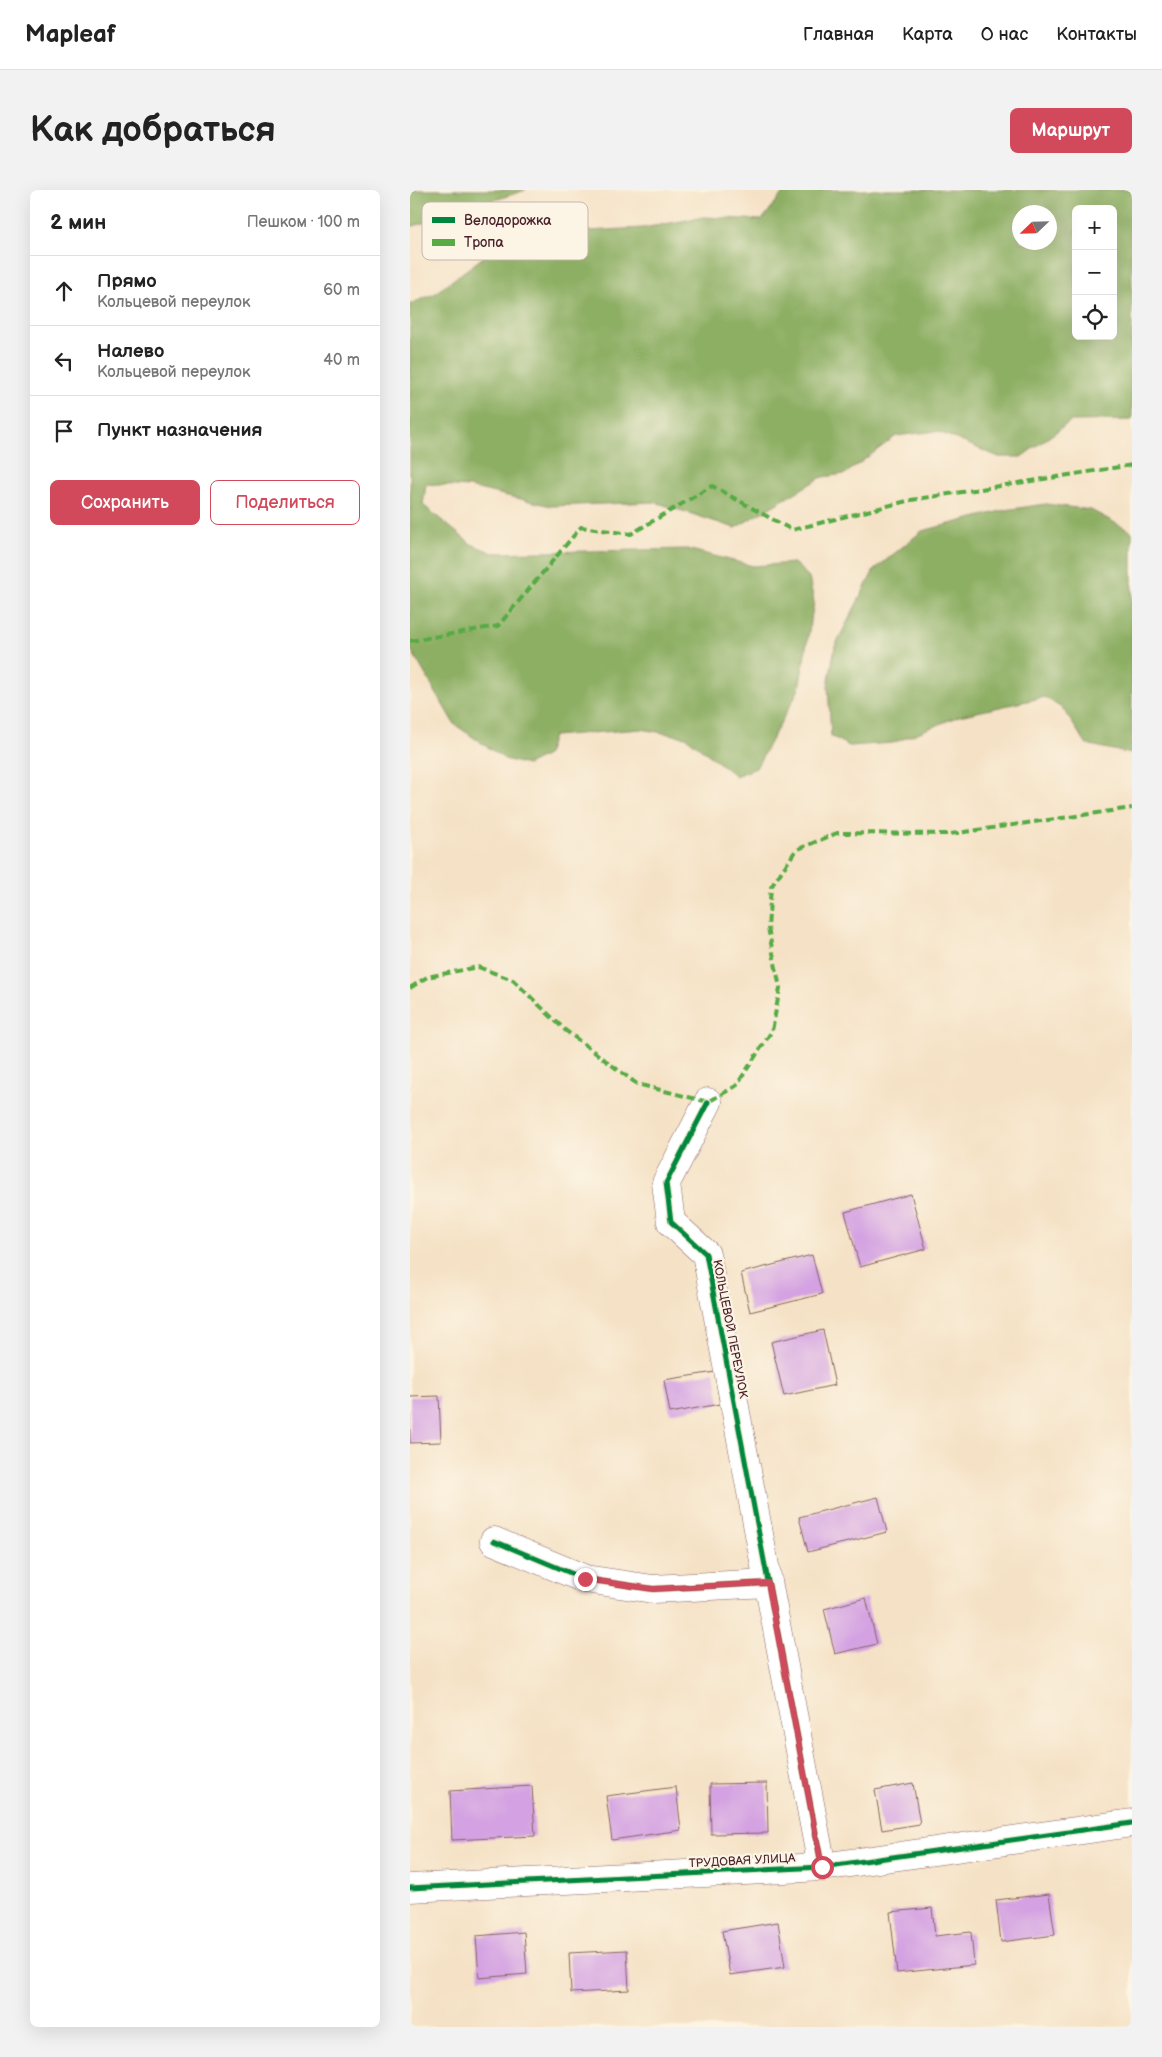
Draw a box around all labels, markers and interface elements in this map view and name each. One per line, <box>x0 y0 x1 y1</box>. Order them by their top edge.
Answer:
text: Mapleaf <box>25 20 116 49</box>
text: Главная <box>803 24 874 45</box>
text: Карта <box>902 24 953 45</box>
text: О нас <box>981 24 1028 45</box>
text: Контакты <box>1056 24 1137 45</box>
button: Маршрут <box>1010 108 1132 153</box>
text: Как добраться <box>30 109 276 152</box>
legend <box>422 202 588 260</box>
north arrow <box>1012 205 1057 250</box>
map controls <box>1072 205 1117 340</box>
button: + <box>1072 205 1117 250</box>
text: 2 мин <box>50 210 106 235</box>
text: Велодорожка <box>464 212 552 229</box>
text: Пешком · 100 m <box>247 213 360 232</box>
text: Тропа <box>464 234 504 251</box>
button: − <box>1072 250 1117 295</box>
text: Прямо <box>97 270 157 293</box>
icon: ahead <box>50 277 78 305</box>
text: 60 m <box>323 281 360 300</box>
text: Кольцевой переулок <box>97 293 250 312</box>
button: locate <box>1072 295 1117 340</box>
text: Налево <box>97 340 164 363</box>
icon: left <box>50 347 78 375</box>
text: 40 m <box>323 351 360 370</box>
text: Кольцевой переулок <box>97 363 250 382</box>
icon: arrive <box>50 417 78 445</box>
text: Пункт назначения <box>97 419 262 442</box>
button: Сохранить <box>50 480 200 525</box>
button: Поделиться <box>210 480 360 525</box>
street label: КОЛЬЦЕВОЙ ПЕРЕУЛОК <box>709 1258 751 1400</box>
route end <box>574 1568 597 1591</box>
street label: ТРУДОВАЯ УЛИЦА <box>688 1851 796 1871</box>
route start <box>811 1856 834 1879</box>

